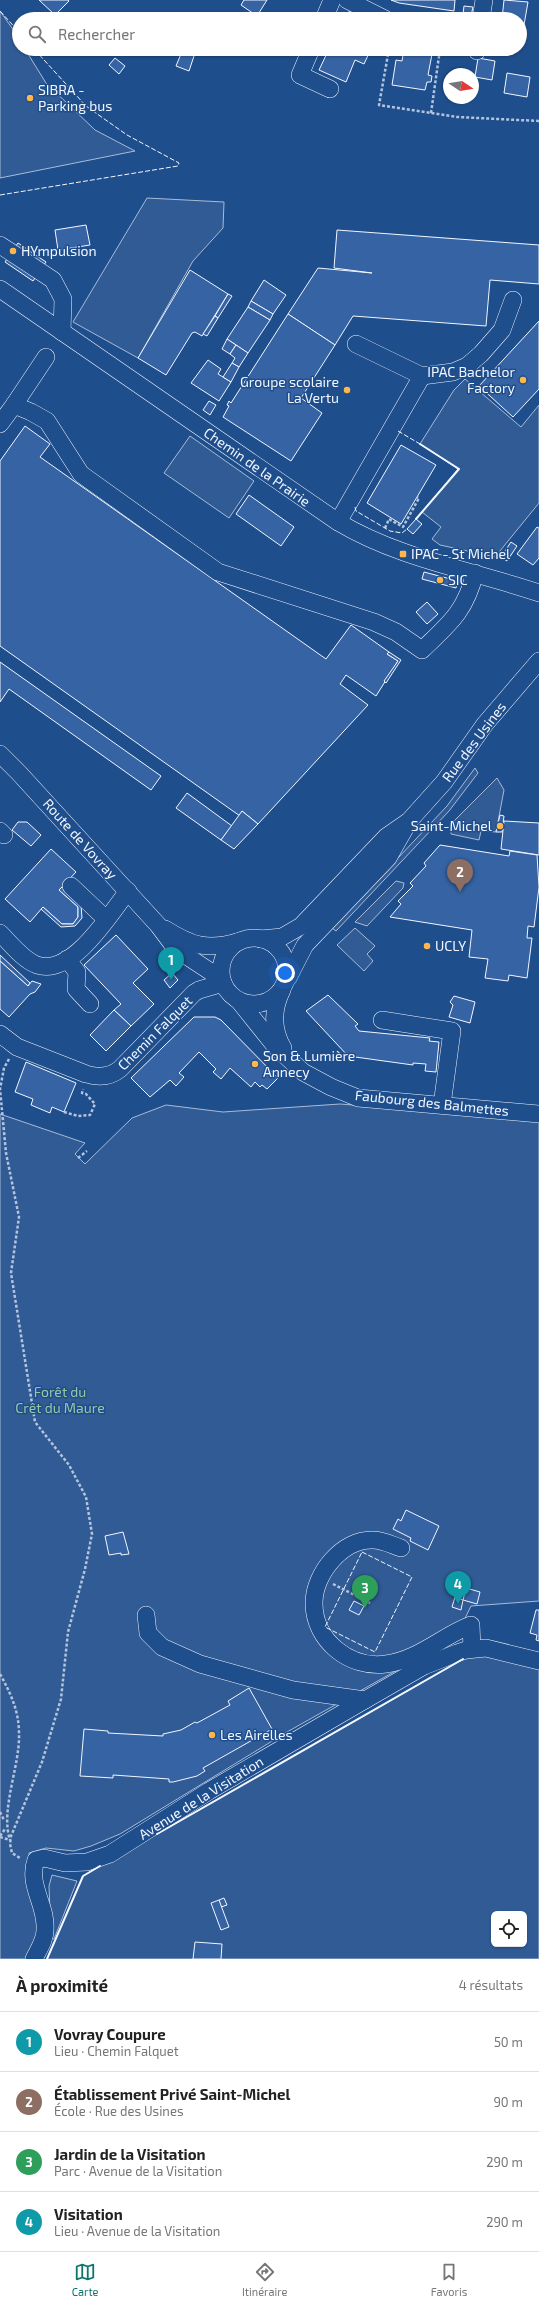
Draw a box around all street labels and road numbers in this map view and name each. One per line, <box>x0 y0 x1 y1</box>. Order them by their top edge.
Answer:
street label: Chemin de la Prairie <box>201 424 314 510</box>
street label: Rue des Usines <box>438 698 509 785</box>
street label: Route de Vovray <box>40 795 121 883</box>
street label: Chemin Falquet <box>114 992 195 1073</box>
street label: Faubourg des Balmettes <box>354 1086 510 1119</box>
street label: Avenue de la Visitation <box>135 1752 266 1843</box>

